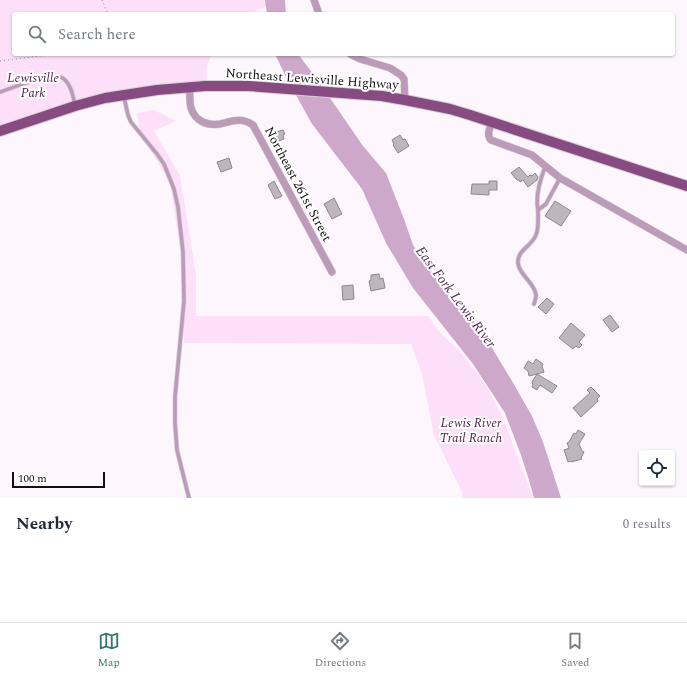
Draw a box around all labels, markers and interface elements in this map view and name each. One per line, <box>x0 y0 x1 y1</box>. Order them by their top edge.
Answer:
search box <box>12 12 675 56</box>
icon: search <box>26 23 48 45</box>
text: Search here <box>58 23 136 46</box>
street label: Northeast Lewisville Highway <box>225 63 400 95</box>
park label: Lewisville Park <box>7 68 59 103</box>
street label: Northeast 261st Street <box>259 123 337 245</box>
water label: East Fork Lewis River <box>411 241 502 353</box>
park label: Lewis River Trail Ranch <box>440 413 503 448</box>
map controls <box>639 450 675 486</box>
button: locate <box>639 450 675 486</box>
scale bar <box>12 470 105 489</box>
text: 100 m <box>18 470 47 487</box>
text: Nearby <box>16 511 72 537</box>
text: 0 results <box>623 514 671 534</box>
tab: Map <box>98 630 120 671</box>
tab: Directions <box>315 630 366 671</box>
tab: Saved <box>561 630 589 671</box>

